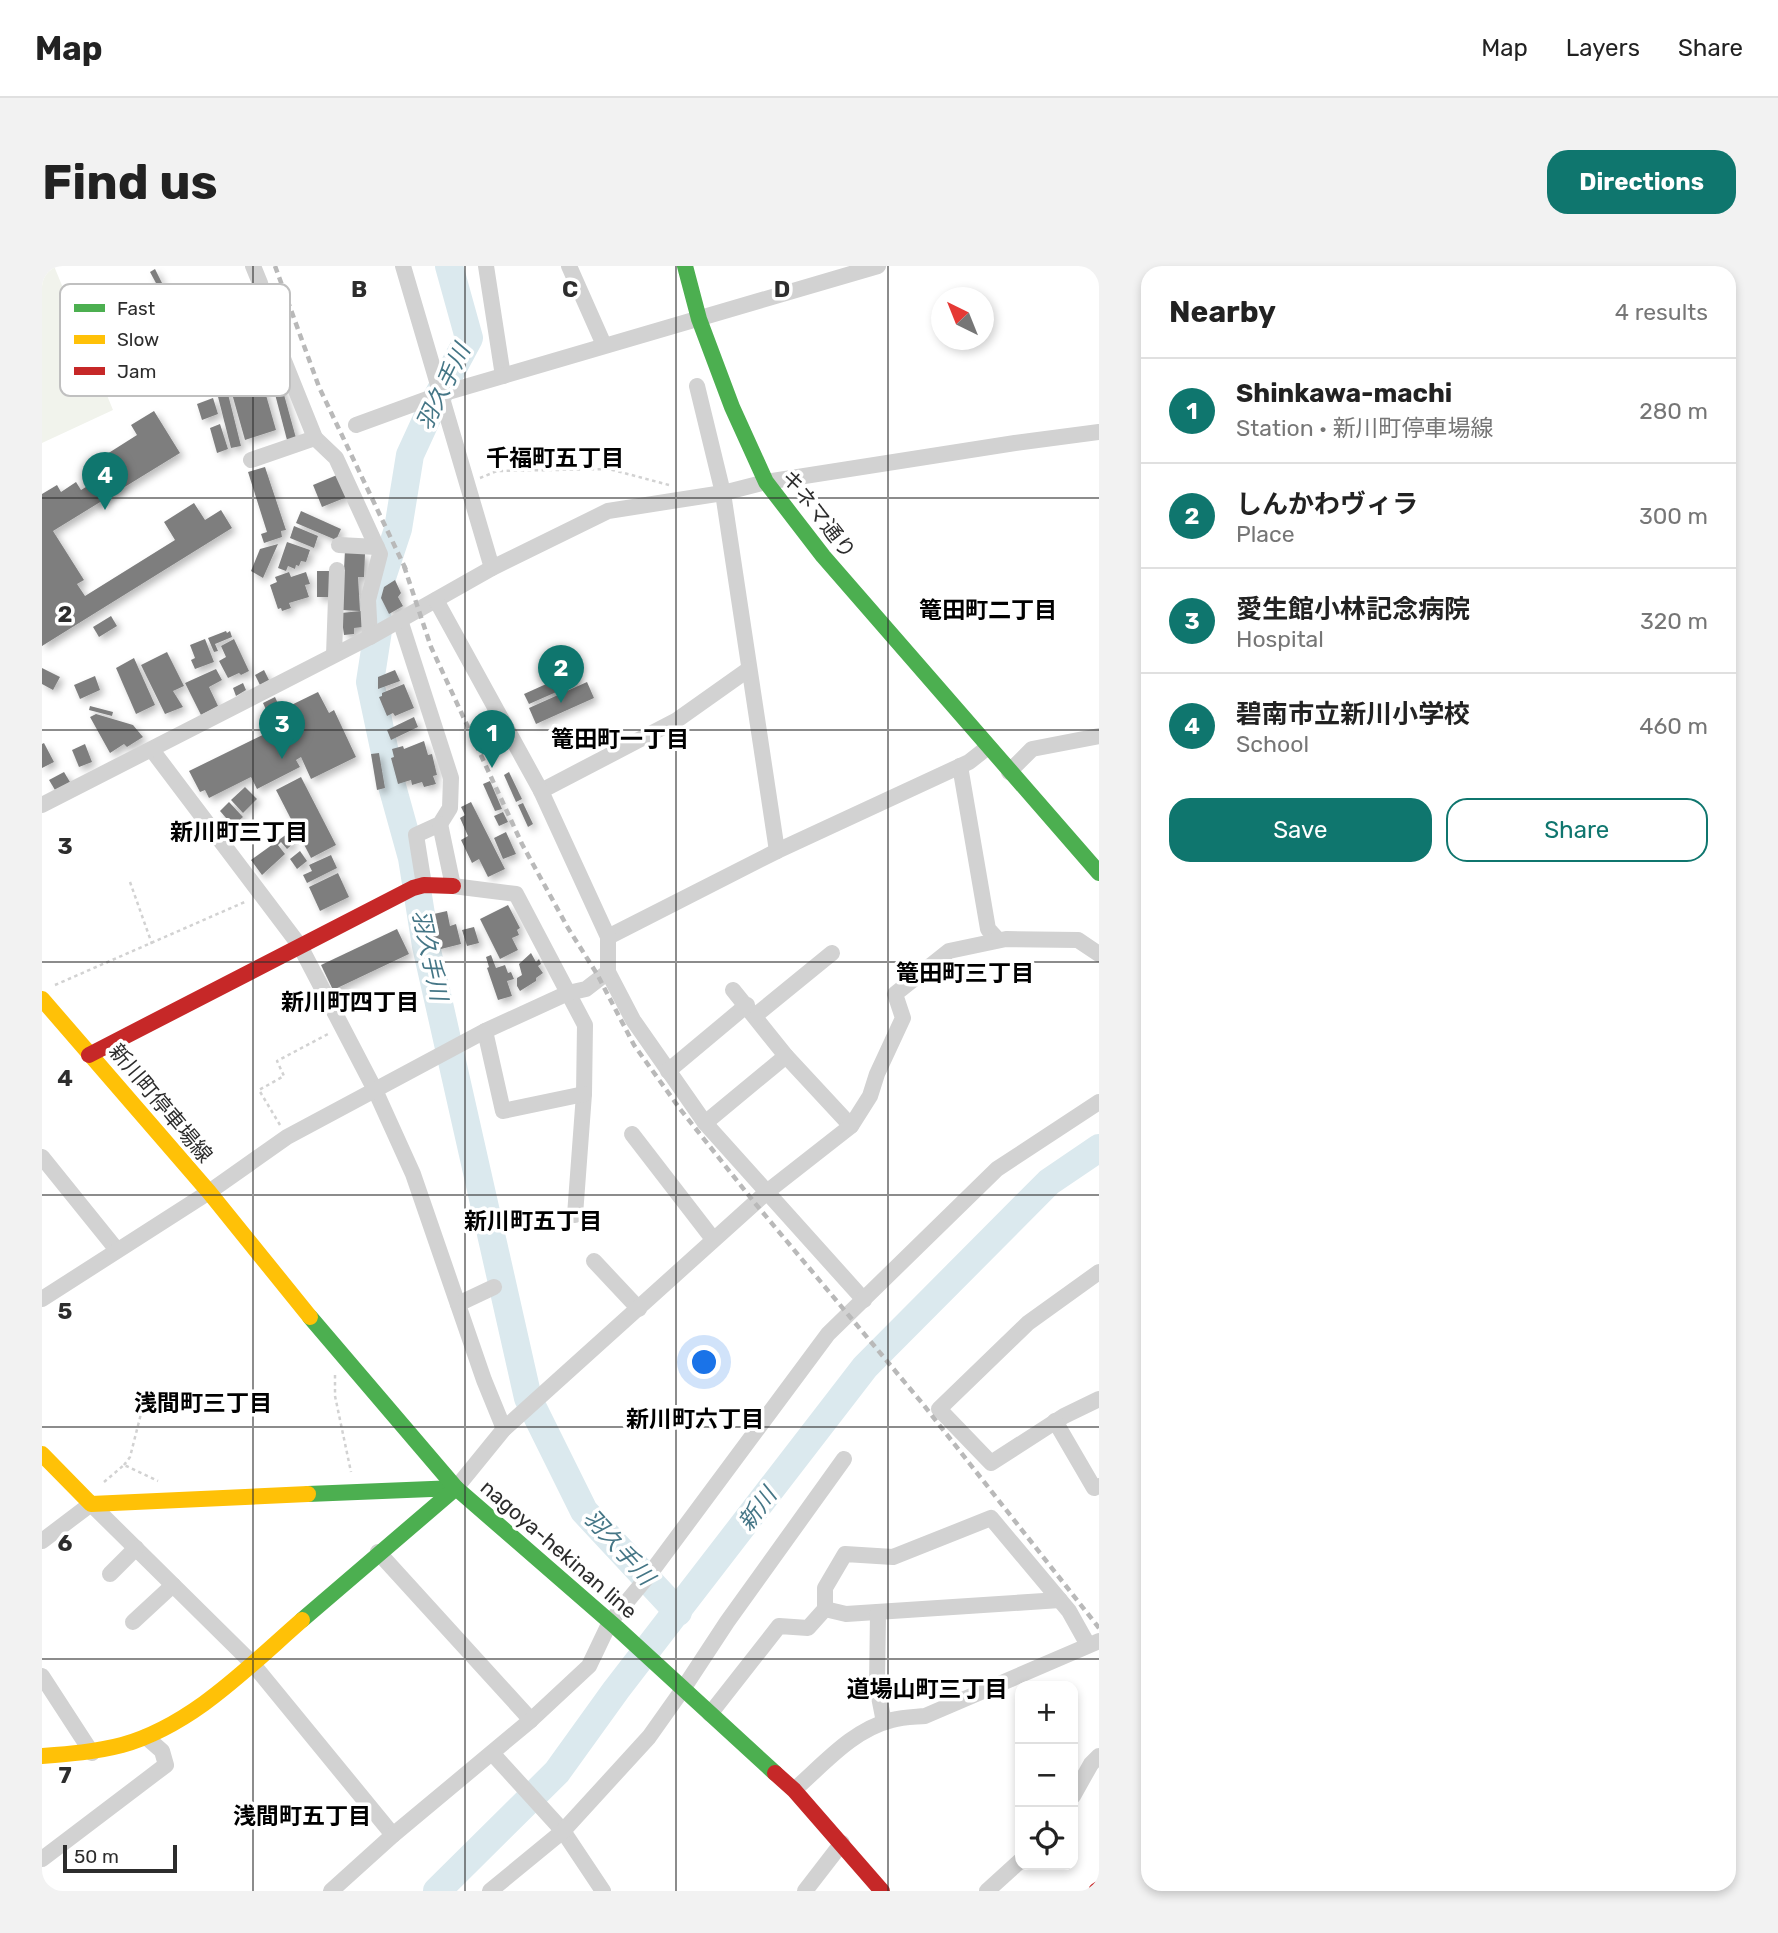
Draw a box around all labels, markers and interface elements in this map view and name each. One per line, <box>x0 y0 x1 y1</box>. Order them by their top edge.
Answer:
text: Map <box>35 29 103 68</box>
text: Map <box>1481 34 1528 62</box>
text: Layers <box>1566 34 1640 62</box>
text: Share <box>1678 34 1743 62</box>
button: Directions <box>1547 150 1736 214</box>
text: Find us <box>42 153 218 211</box>
text: B <box>351 275 367 303</box>
text: C <box>562 275 578 303</box>
text: D <box>774 275 790 303</box>
legend <box>60 284 290 396</box>
north arrow <box>931 287 994 350</box>
text: Nearby <box>1169 294 1276 330</box>
text: Fast <box>117 297 156 320</box>
text: 4 results <box>1615 298 1708 326</box>
text: Slow <box>117 328 159 351</box>
water label: 羽久手川 <box>410 337 477 434</box>
text: Jam <box>117 360 156 383</box>
text: Shinkawa-machi <box>1236 378 1452 409</box>
text: 1 <box>1186 397 1198 425</box>
text: 280 m <box>1639 397 1708 425</box>
text: Station · 新川町停車場線 <box>1236 414 1493 442</box>
district label: 千福町五丁目 <box>486 444 624 472</box>
pin: 4 <box>82 452 128 510</box>
street label: キネマ通り <box>777 465 861 563</box>
text: しんかわヴィラ <box>1236 489 1418 520</box>
text: 2 <box>1185 502 1199 530</box>
text: 300 m <box>1639 502 1708 530</box>
text: Place <box>1236 520 1295 548</box>
text: 愛生館小林記念病院 <box>1236 594 1470 625</box>
district label: 篭田町二丁目 <box>919 596 1057 624</box>
text: 2 <box>58 600 72 628</box>
text: 3 <box>1184 607 1200 635</box>
text: 320 m <box>1640 607 1708 635</box>
text: Hospital <box>1236 625 1324 653</box>
pin: 2 <box>538 645 584 703</box>
text: 碧南市立新川小学校 <box>1236 699 1470 730</box>
pin: 3 <box>259 701 305 759</box>
pin: 1 <box>469 710 515 768</box>
text: 4 <box>1184 712 1200 740</box>
text: 460 m <box>1639 712 1708 740</box>
district label: 篭田町一丁目 <box>551 725 689 753</box>
text: School <box>1236 730 1309 758</box>
button: Save <box>1169 798 1432 862</box>
button: Share <box>1446 798 1708 862</box>
district label: 新川町三丁目 <box>170 818 308 846</box>
text: 3 <box>57 832 73 860</box>
water label: 羽久手川 <box>407 907 454 1006</box>
district label: 篭田町三丁目 <box>896 959 1034 987</box>
district label: 新川町四丁目 <box>281 988 419 1016</box>
street label: 新川町停車場線 <box>104 1039 218 1167</box>
text: 4 <box>57 1064 73 1092</box>
district label: 新川町五丁目 <box>464 1207 602 1235</box>
text: 5 <box>58 1297 73 1325</box>
your location <box>687 1345 721 1379</box>
district label: 浅間町三丁目 <box>134 1389 272 1417</box>
district label: 新川町六丁目 <box>626 1405 764 1433</box>
street label: nagoya-hekinan line <box>476 1474 642 1624</box>
water label: 新川 <box>732 1480 784 1536</box>
water label: 羽久手川 <box>578 1503 662 1593</box>
text: 6 <box>58 1529 73 1557</box>
district label: 道場山町三丁目 <box>847 1675 1008 1703</box>
map controls <box>1015 1681 1078 1870</box>
button: + <box>1015 1681 1078 1744</box>
button: − <box>1015 1744 1078 1807</box>
text: 7 <box>58 1761 72 1789</box>
district label: 浅間町五丁目 <box>233 1802 371 1830</box>
button: locate <box>1015 1807 1078 1870</box>
scale bar <box>63 1842 177 1874</box>
text: 50 m <box>74 1845 119 1868</box>

